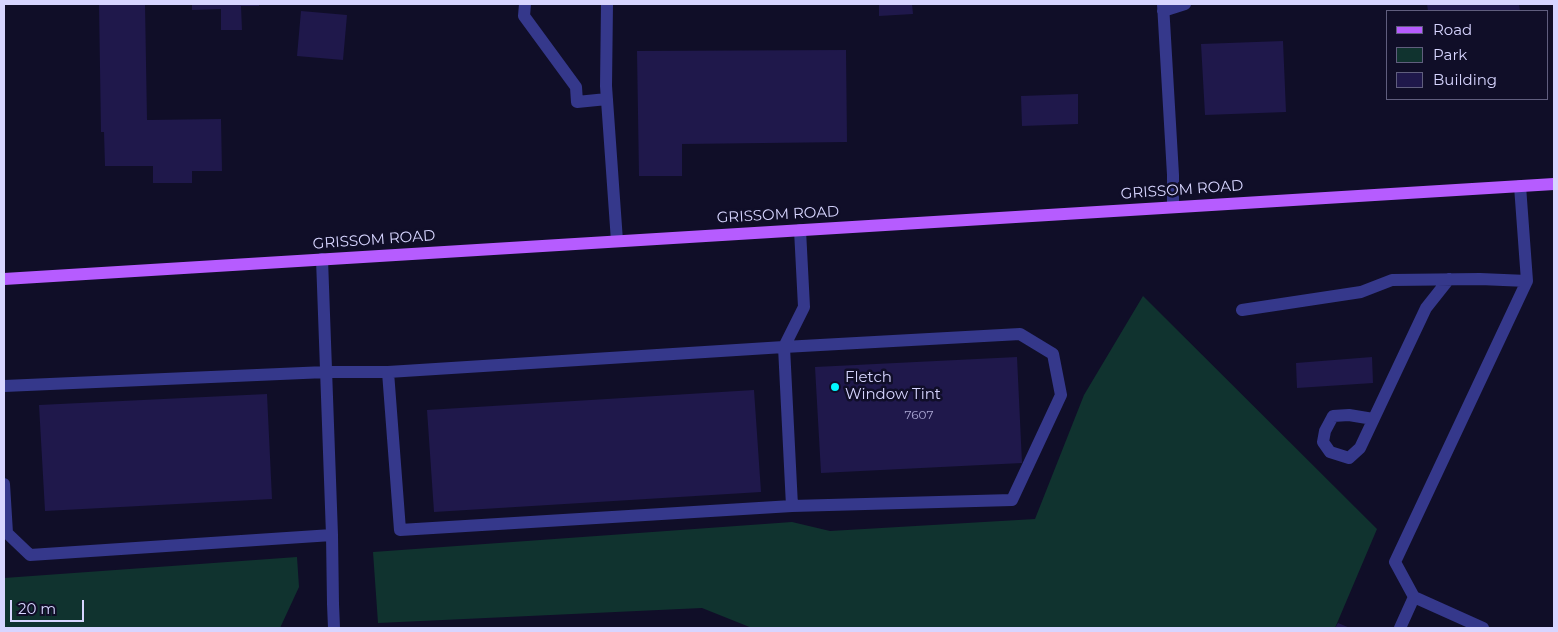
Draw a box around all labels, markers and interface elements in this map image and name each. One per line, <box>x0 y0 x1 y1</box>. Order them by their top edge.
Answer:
legend <box>1386 10 1548 100</box>
text: Road <box>1433 20 1472 39</box>
text: Park <box>1433 45 1467 64</box>
text: Building <box>1433 70 1497 89</box>
street label: GRISSOM ROAD <box>1120 177 1244 203</box>
street label: GRISSOM ROAD <box>716 203 840 227</box>
street label: GRISSOM ROAD <box>312 227 436 253</box>
place label: Fletch Window Tint <box>845 369 941 404</box>
marker: Fletch Window Tint <box>829 381 841 393</box>
house number: 7607 <box>904 408 934 422</box>
scale bar <box>12 590 86 622</box>
text: 20 m <box>18 599 56 618</box>

